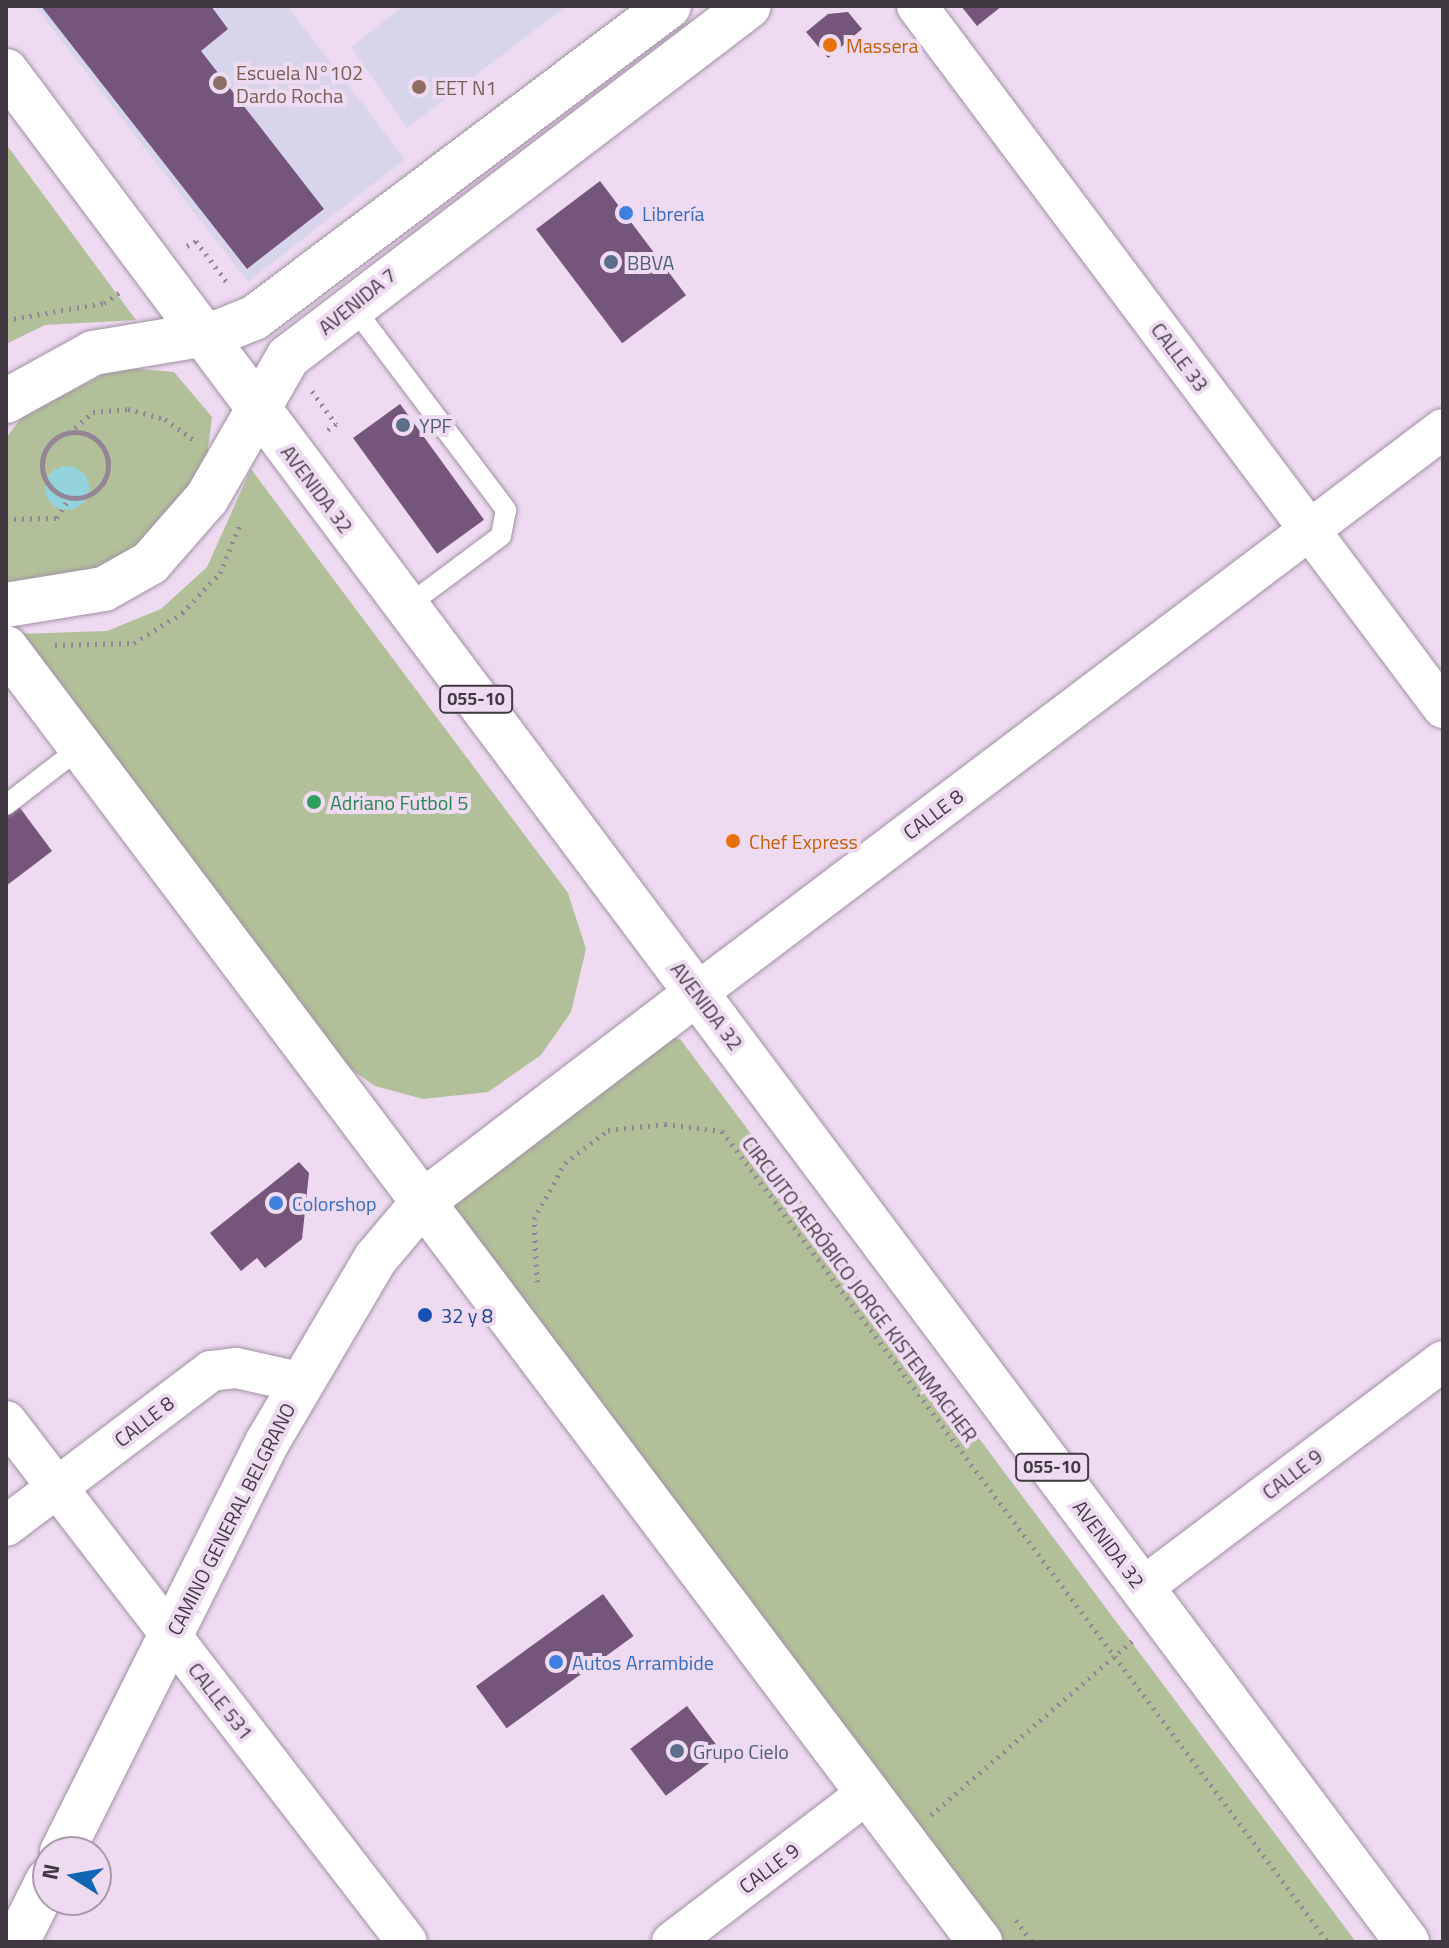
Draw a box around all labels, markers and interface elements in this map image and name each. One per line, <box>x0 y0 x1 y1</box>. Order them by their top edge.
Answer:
place label: Massera <box>846 33 918 57</box>
marker: Massera <box>821 36 839 54</box>
place label: Escuela N°102 Dardo Rocha <box>236 60 363 107</box>
marker: Escuela N°102 Dardo Rocha <box>211 74 229 92</box>
place label: EET N1 <box>435 75 497 99</box>
marker: EET N1 <box>410 78 428 96</box>
place label: Librería <box>642 201 705 225</box>
marker: Librería <box>617 204 635 222</box>
place label: BBVA <box>627 250 674 274</box>
marker: BBVA <box>602 253 620 271</box>
street label: AVENIDA 7 <box>313 263 401 339</box>
street label: CALLE 33 <box>1146 318 1214 396</box>
place label: YPF <box>419 413 452 437</box>
marker: YPF <box>394 416 412 434</box>
street label: AVENIDA 32 <box>276 440 358 538</box>
road number: 055-10 <box>438 685 514 713</box>
street label: CALLE 8 <box>898 784 968 844</box>
place label: Adriano Futbol 5 <box>330 790 468 814</box>
marker: Adriano Futbol 5 <box>305 793 323 811</box>
place label: Chef Express <box>749 829 858 853</box>
marker: Chef Express <box>724 832 742 850</box>
street label: AVENIDA 32 <box>666 957 748 1055</box>
street label: CIRCUITO AERÓBICO JORGE KISTENMACHER <box>737 1132 983 1446</box>
place label: Colorshop <box>292 1191 376 1215</box>
marker: Colorshop <box>267 1194 285 1212</box>
place label: 32 y 8 <box>441 1303 493 1327</box>
marker: 32 y 8 <box>416 1306 434 1324</box>
street label: CALLE 8 <box>110 1390 178 1452</box>
street label: CAMINO GENERAL BELGRANO <box>162 1399 300 1639</box>
street label: CALLE 9 <box>1257 1444 1327 1504</box>
road number: 055-10 <box>1014 1453 1090 1481</box>
street label: AVENIDA 32 <box>1068 1495 1150 1593</box>
place label: Autos Arrambide <box>572 1650 714 1674</box>
marker: Autos Arrambide <box>547 1653 565 1671</box>
street label: CALLE 531 <box>184 1658 258 1744</box>
place label: Grupo Cielo <box>693 1739 789 1763</box>
marker: Grupo Cielo <box>668 1742 686 1760</box>
north arrow <box>32 1836 112 1916</box>
street label: CALLE 9 <box>734 1838 804 1898</box>
text: N <box>32 1861 69 1883</box>

